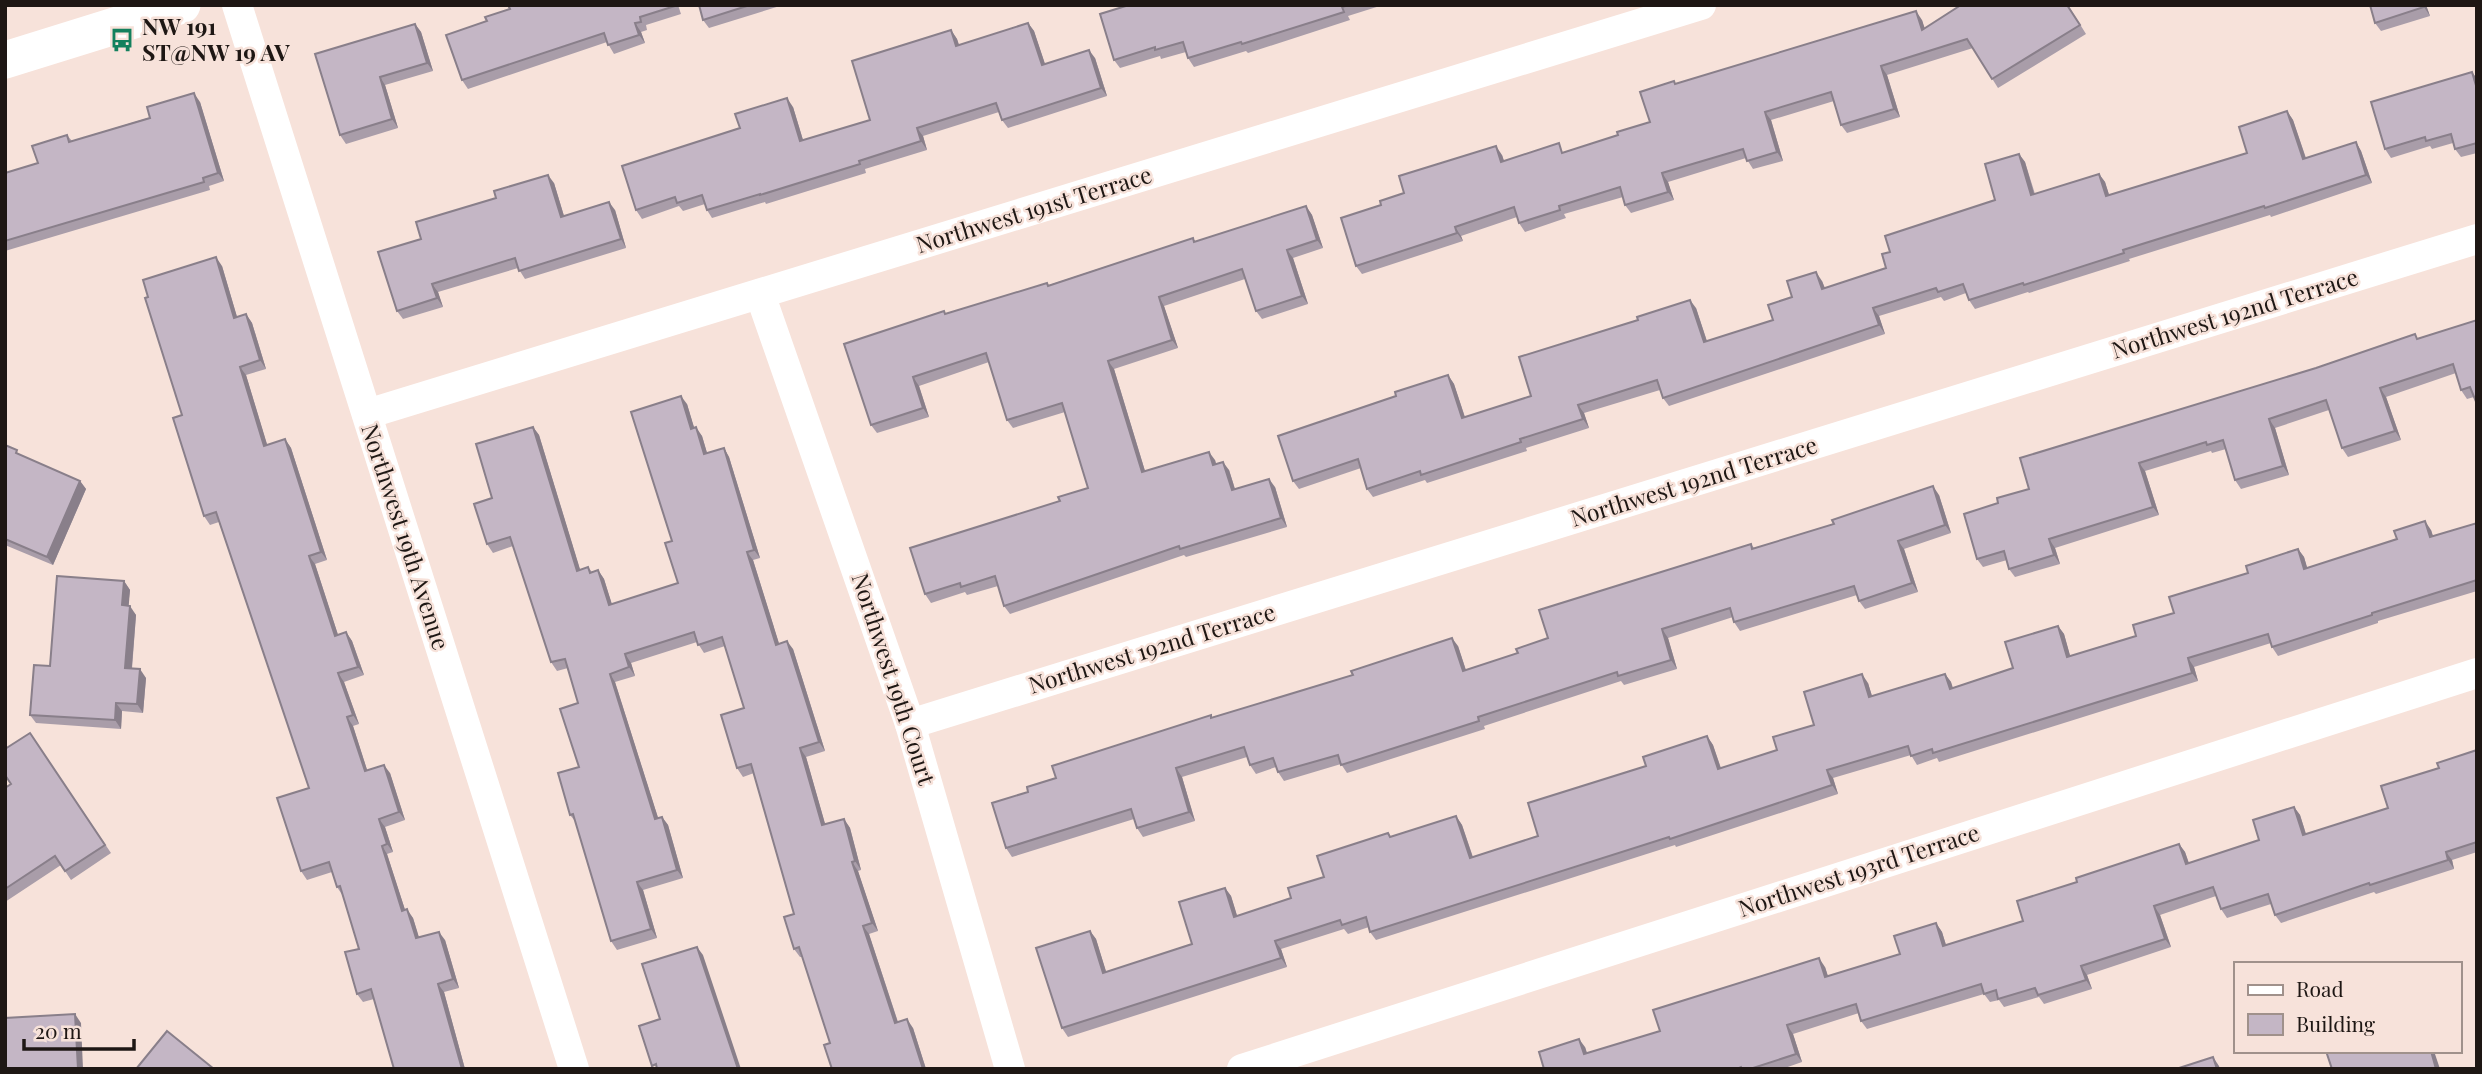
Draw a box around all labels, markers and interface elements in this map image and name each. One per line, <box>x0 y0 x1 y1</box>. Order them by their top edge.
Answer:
place label: NW 191 ST@NW 19 AV <box>142 10 290 67</box>
bus stop icon: NW 191 ST@NW 19 AV <box>108 26 136 54</box>
street label: Northwest 191st Terrace <box>912 158 1155 259</box>
street label: Northwest 192nd Terrace <box>2108 260 2362 365</box>
street label: Northwest 19th Avenue <box>355 420 458 653</box>
street label: Northwest 192nd Terrace <box>1567 428 1821 533</box>
street label: Northwest 19th Court <box>846 569 944 789</box>
street label: Northwest 192nd Terrace <box>1025 595 1279 700</box>
street label: Northwest 193rd Terrace <box>1734 816 1983 923</box>
legend <box>2234 962 2461 1053</box>
text: Road <box>2296 974 2344 1002</box>
scale bar <box>24 1007 135 1052</box>
text: Building <box>2296 1009 2375 1037</box>
text: 20 m <box>35 1016 82 1044</box>

